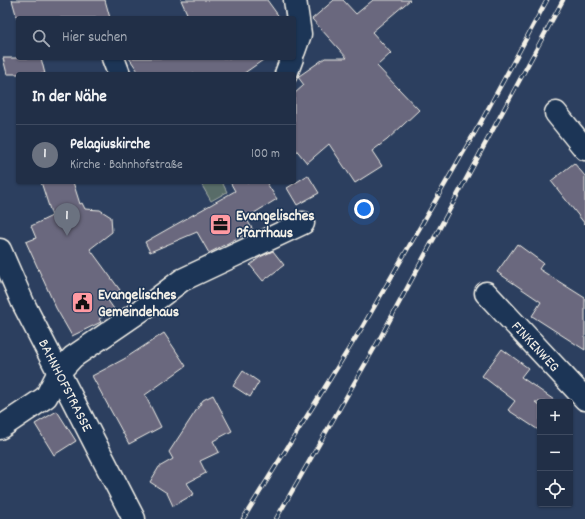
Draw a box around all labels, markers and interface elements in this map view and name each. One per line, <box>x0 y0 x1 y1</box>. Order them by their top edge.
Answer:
search box <box>16 16 296 60</box>
icon: search <box>30 27 52 49</box>
text: Hier suchen <box>62 27 127 49</box>
text: In der Nähe <box>32 86 107 110</box>
text: Pelagiuskirche <box>70 134 150 156</box>
text: 1 <box>44 145 46 164</box>
text: 100 m <box>251 145 280 164</box>
text: Kirche · Bahnhofstraße <box>70 156 183 175</box>
your location <box>354 199 374 219</box>
pin: 1 <box>54 203 80 236</box>
place label: Evangelisches Pfarrhaus <box>236 206 315 245</box>
office icon: Evangelisches Pfarrhaus <box>208 211 234 237</box>
place label: Evangelisches Gemeindehaus <box>98 285 179 324</box>
public building icon: Evangelisches Gemeindehaus <box>69 290 95 316</box>
street label: FINKENWEG <box>505 317 564 378</box>
street label: BAHNHOFSTRASSE <box>31 336 97 436</box>
map controls <box>537 399 573 507</box>
button: + <box>537 399 573 435</box>
button: − <box>537 435 573 471</box>
button: locate <box>537 471 573 507</box>

